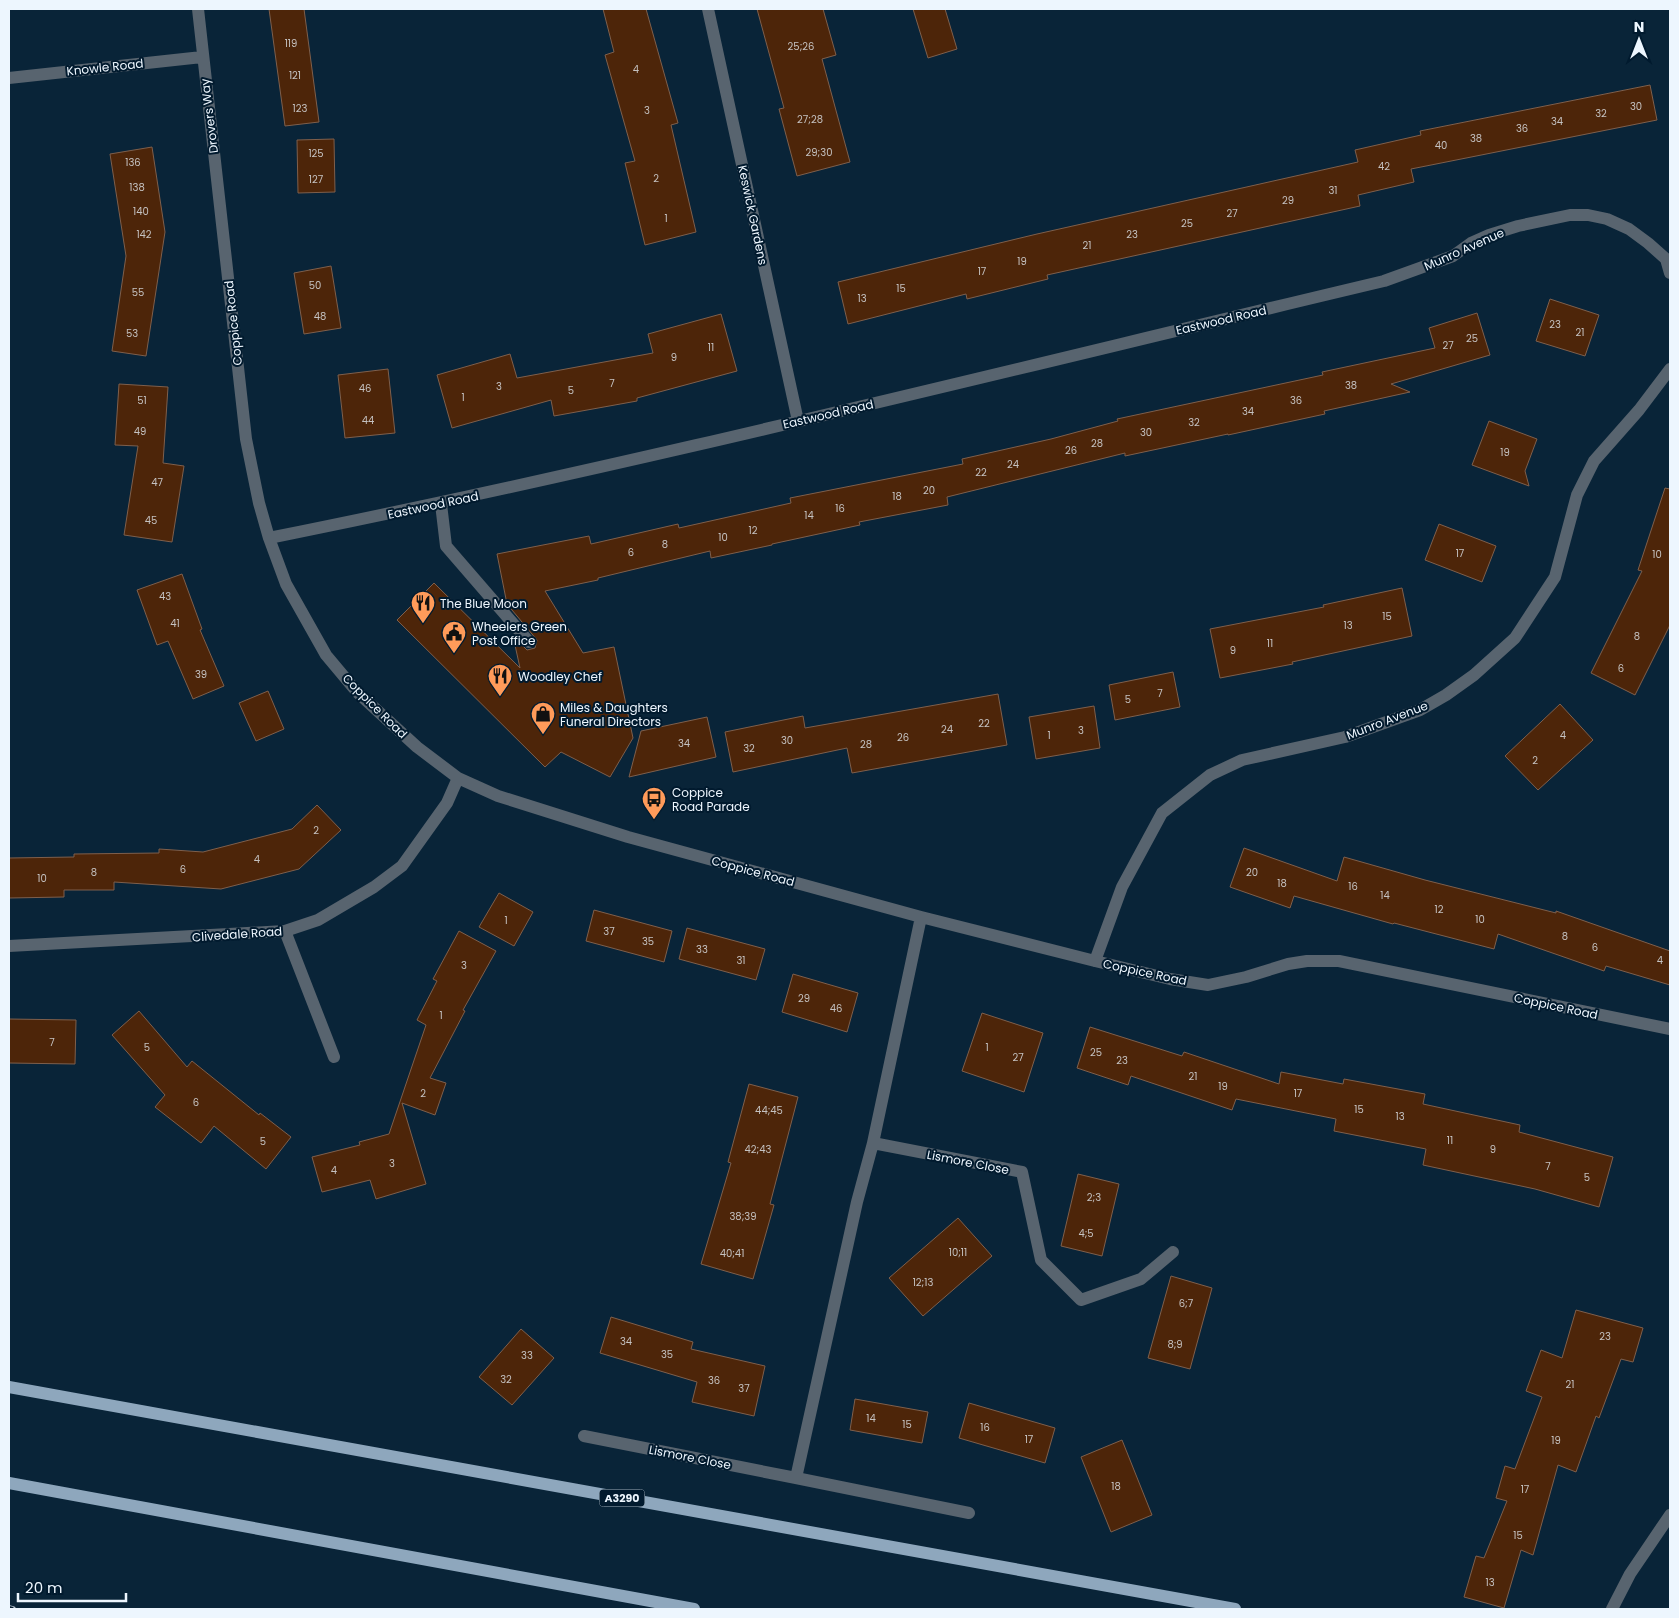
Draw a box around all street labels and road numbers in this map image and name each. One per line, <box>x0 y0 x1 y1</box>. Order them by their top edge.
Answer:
street label: Knowle Road <box>66 55 144 79</box>
street label: Drovers Way <box>196 77 222 154</box>
street label: Keswick Gardens <box>734 163 772 267</box>
street label: Munro Avenue <box>1421 224 1507 274</box>
street label: Coppice Road <box>220 280 246 366</box>
street label: Eastwood Road <box>1174 301 1268 339</box>
street label: Eastwood Road <box>781 395 875 433</box>
street label: Eastwood Road <box>386 487 480 523</box>
street label: Coppice Road <box>339 670 411 742</box>
street label: Munro Avenue <box>1344 697 1430 743</box>
street label: Coppice Road <box>710 852 796 890</box>
street label: Clivedale Road <box>191 922 283 946</box>
street label: Coppice Road <box>1102 955 1188 989</box>
street label: Coppice Road <box>1513 989 1599 1023</box>
street label: Lismore Close <box>926 1146 1010 1178</box>
street label: Lismore Close <box>648 1441 732 1473</box>
road number: A3290 <box>600 1490 644 1506</box>

